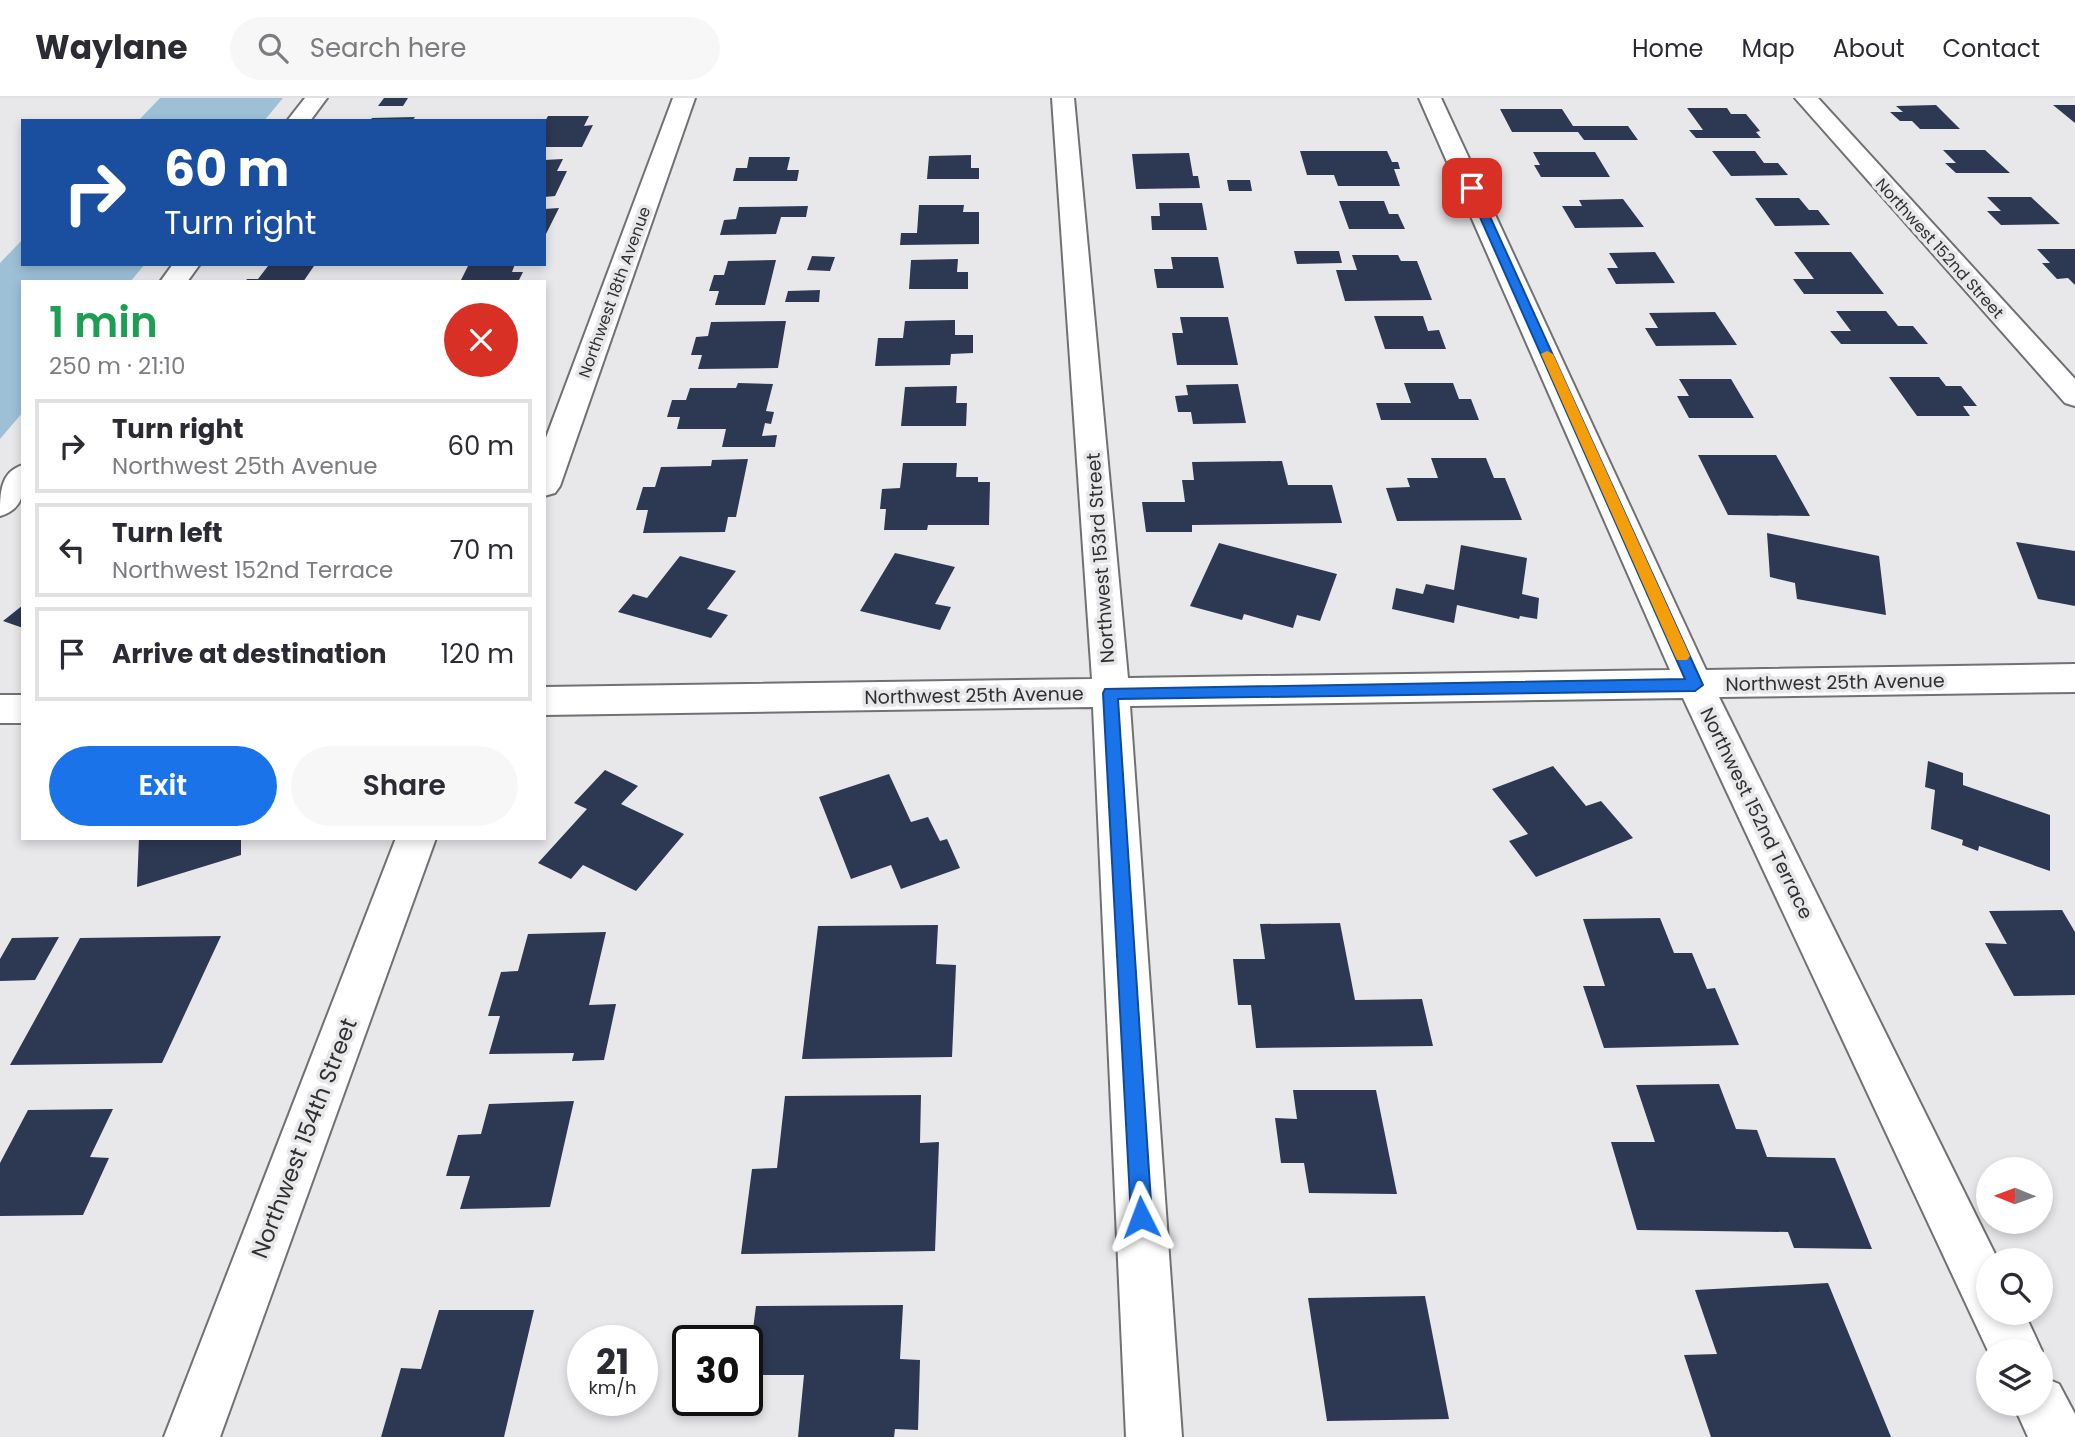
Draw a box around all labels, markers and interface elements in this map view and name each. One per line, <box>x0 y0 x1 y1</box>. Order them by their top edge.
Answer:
search box <box>230 17 720 80</box>
text: Waylane <box>35 24 188 71</box>
icon: search <box>254 29 292 67</box>
text: Search here <box>310 30 466 66</box>
text: Home <box>1632 32 1704 65</box>
text: Map <box>1742 32 1795 65</box>
text: About <box>1833 32 1904 65</box>
text: Contact <box>1942 32 2040 65</box>
text: 60 m <box>164 135 289 203</box>
icon: right <box>49 147 140 238</box>
pin <box>1442 158 1502 218</box>
icon: arrive <box>1453 169 1491 207</box>
street label: Northwest 152nd Street <box>1870 173 2009 324</box>
text: Turn right <box>164 200 316 245</box>
street label: Northwest 18th Avenue <box>573 203 656 381</box>
text: 1 min <box>49 293 158 352</box>
button: close <box>444 303 518 377</box>
text: 250 m · 21:10 <box>49 350 185 382</box>
text: Turn right <box>112 411 244 447</box>
icon: right <box>53 427 91 465</box>
text: 60 m <box>447 428 514 464</box>
text: Northwest 25th Avenue <box>112 450 377 482</box>
street label: Northwest 153rd Street <box>1080 452 1121 664</box>
text: Turn left <box>112 515 223 551</box>
icon: left <box>53 531 91 569</box>
text: 70 m <box>450 532 514 568</box>
text: Northwest 152nd Terrace <box>112 554 393 586</box>
icon: arrive <box>53 635 91 673</box>
text: Arrive at destination <box>112 636 387 672</box>
text: 120 m <box>441 636 514 672</box>
street label: Northwest 25th Avenue <box>1725 667 1945 698</box>
street label: Northwest 25th Avenue <box>864 680 1084 711</box>
street label: Northwest 152nd Terrace <box>1693 703 1820 924</box>
button: Exit <box>49 746 277 826</box>
button: Share <box>291 746 518 826</box>
street label: Northwest 154th Street <box>243 1013 365 1263</box>
north arrow <box>1976 1157 2053 1234</box>
map controls <box>1976 1157 2053 1416</box>
position arrow <box>1104 1180 1178 1254</box>
button: search <box>1976 1248 2053 1325</box>
speed limit sign: 30 <box>672 1325 763 1416</box>
text: 21 <box>596 1337 629 1386</box>
button: layers <box>1976 1339 2053 1416</box>
text: km/h <box>589 1375 636 1400</box>

